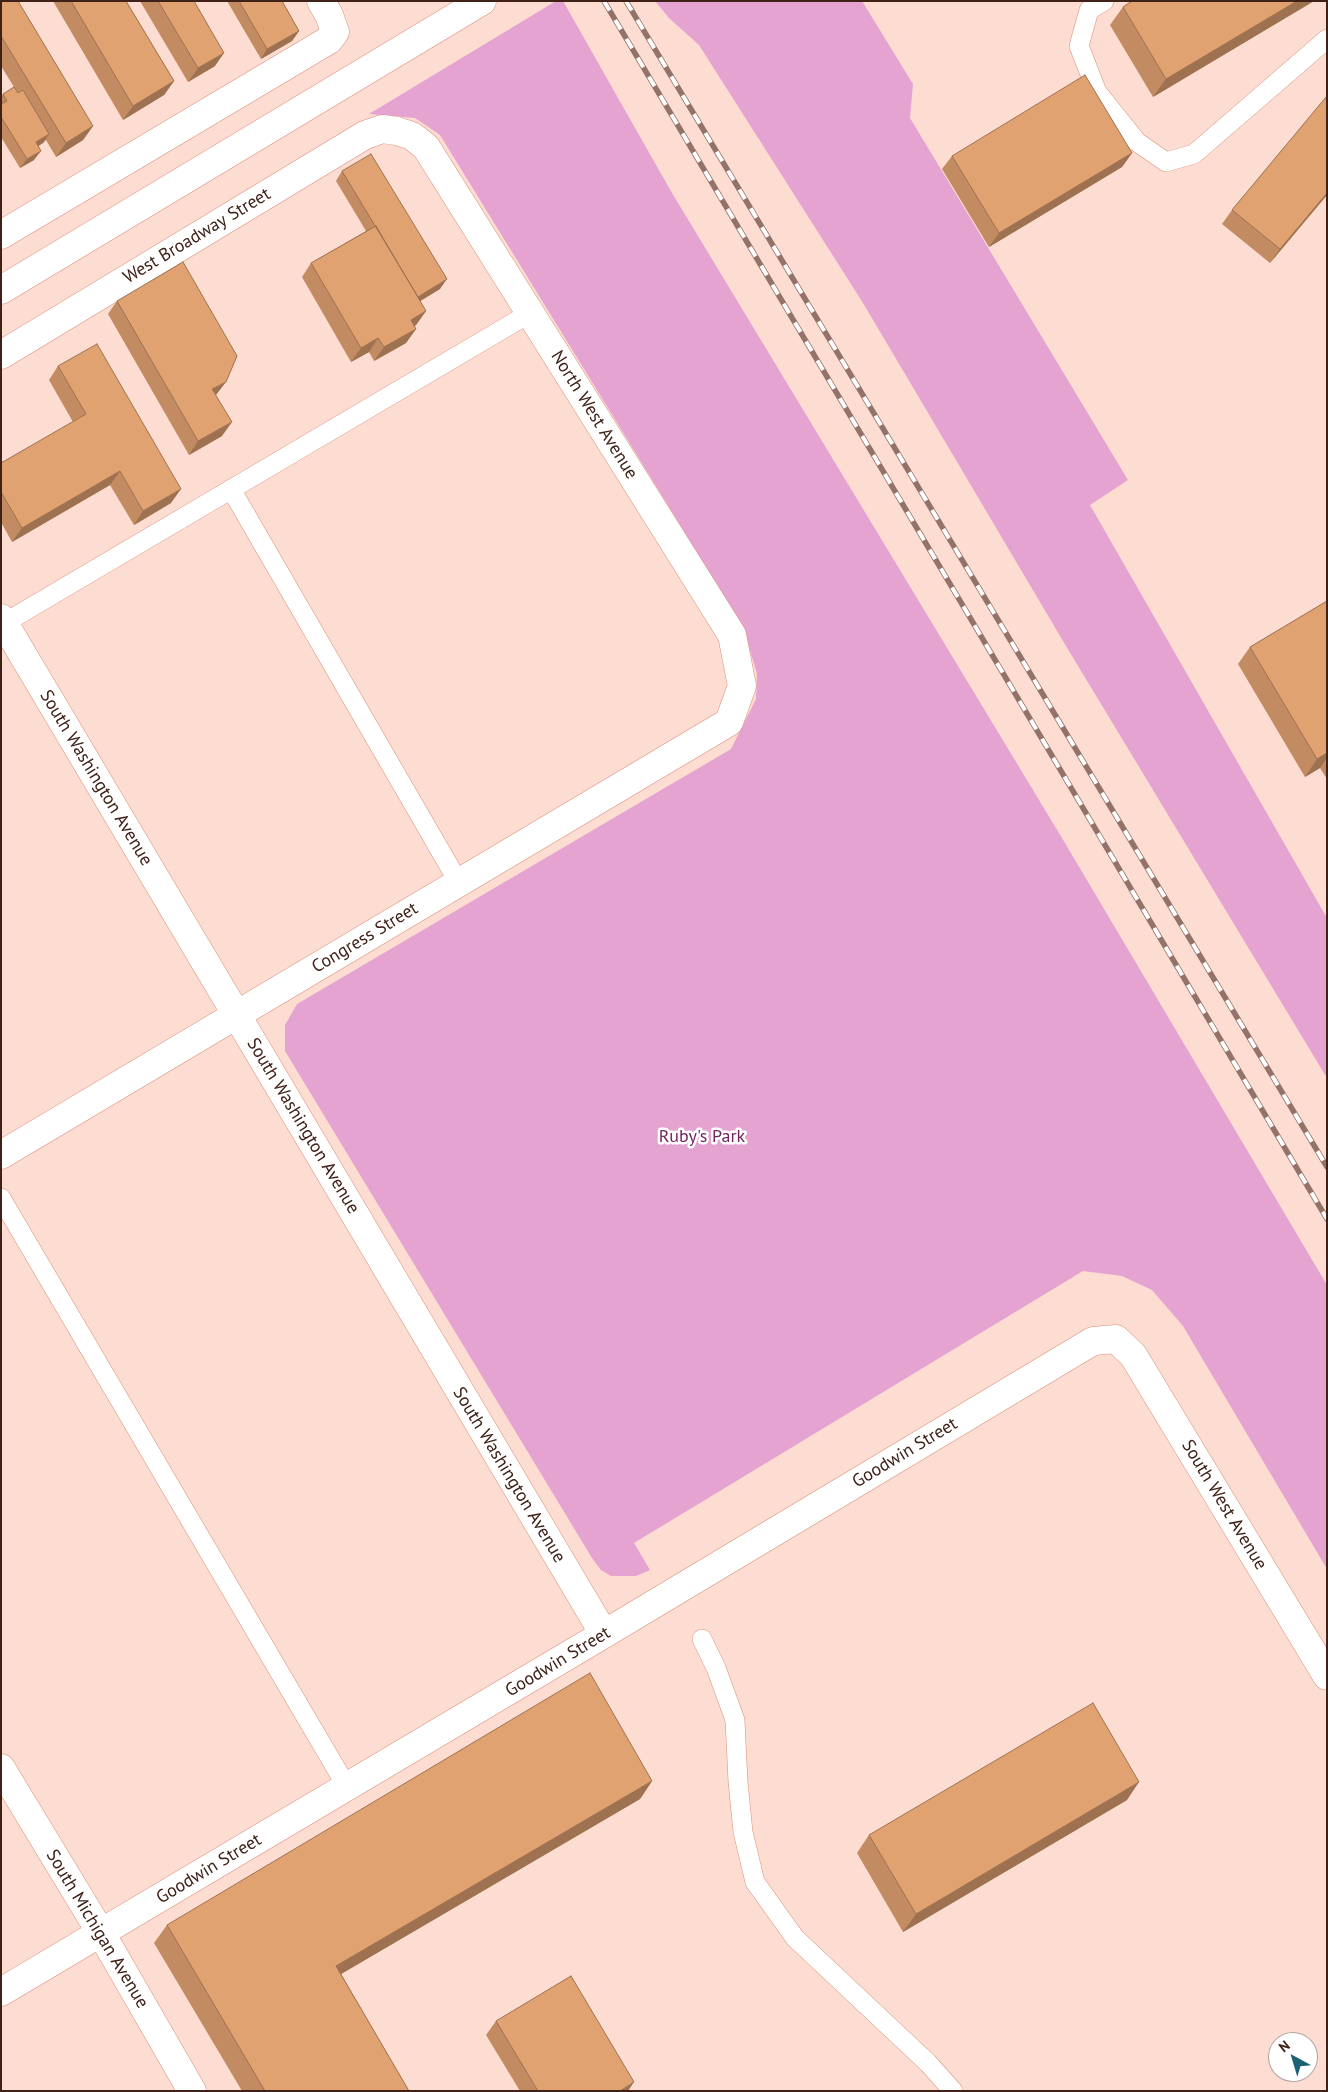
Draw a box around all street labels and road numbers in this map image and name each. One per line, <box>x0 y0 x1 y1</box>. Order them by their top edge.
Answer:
street label: West Broadway Street <box>119 183 275 289</box>
street label: North West Avenue <box>546 347 642 483</box>
street label: South Washington Avenue <box>35 686 157 870</box>
street label: Congress Street <box>308 898 422 978</box>
street label: South Washington Avenue <box>242 1034 364 1218</box>
street label: South Washington Avenue <box>448 1383 570 1567</box>
street label: Goodwin Street <box>849 1413 961 1493</box>
street label: South West Avenue <box>1177 1436 1271 1574</box>
street label: Goodwin Street <box>502 1622 614 1702</box>
street label: Goodwin Street <box>153 1829 265 1909</box>
street label: South Michigan Avenue <box>41 1846 153 2012</box>

